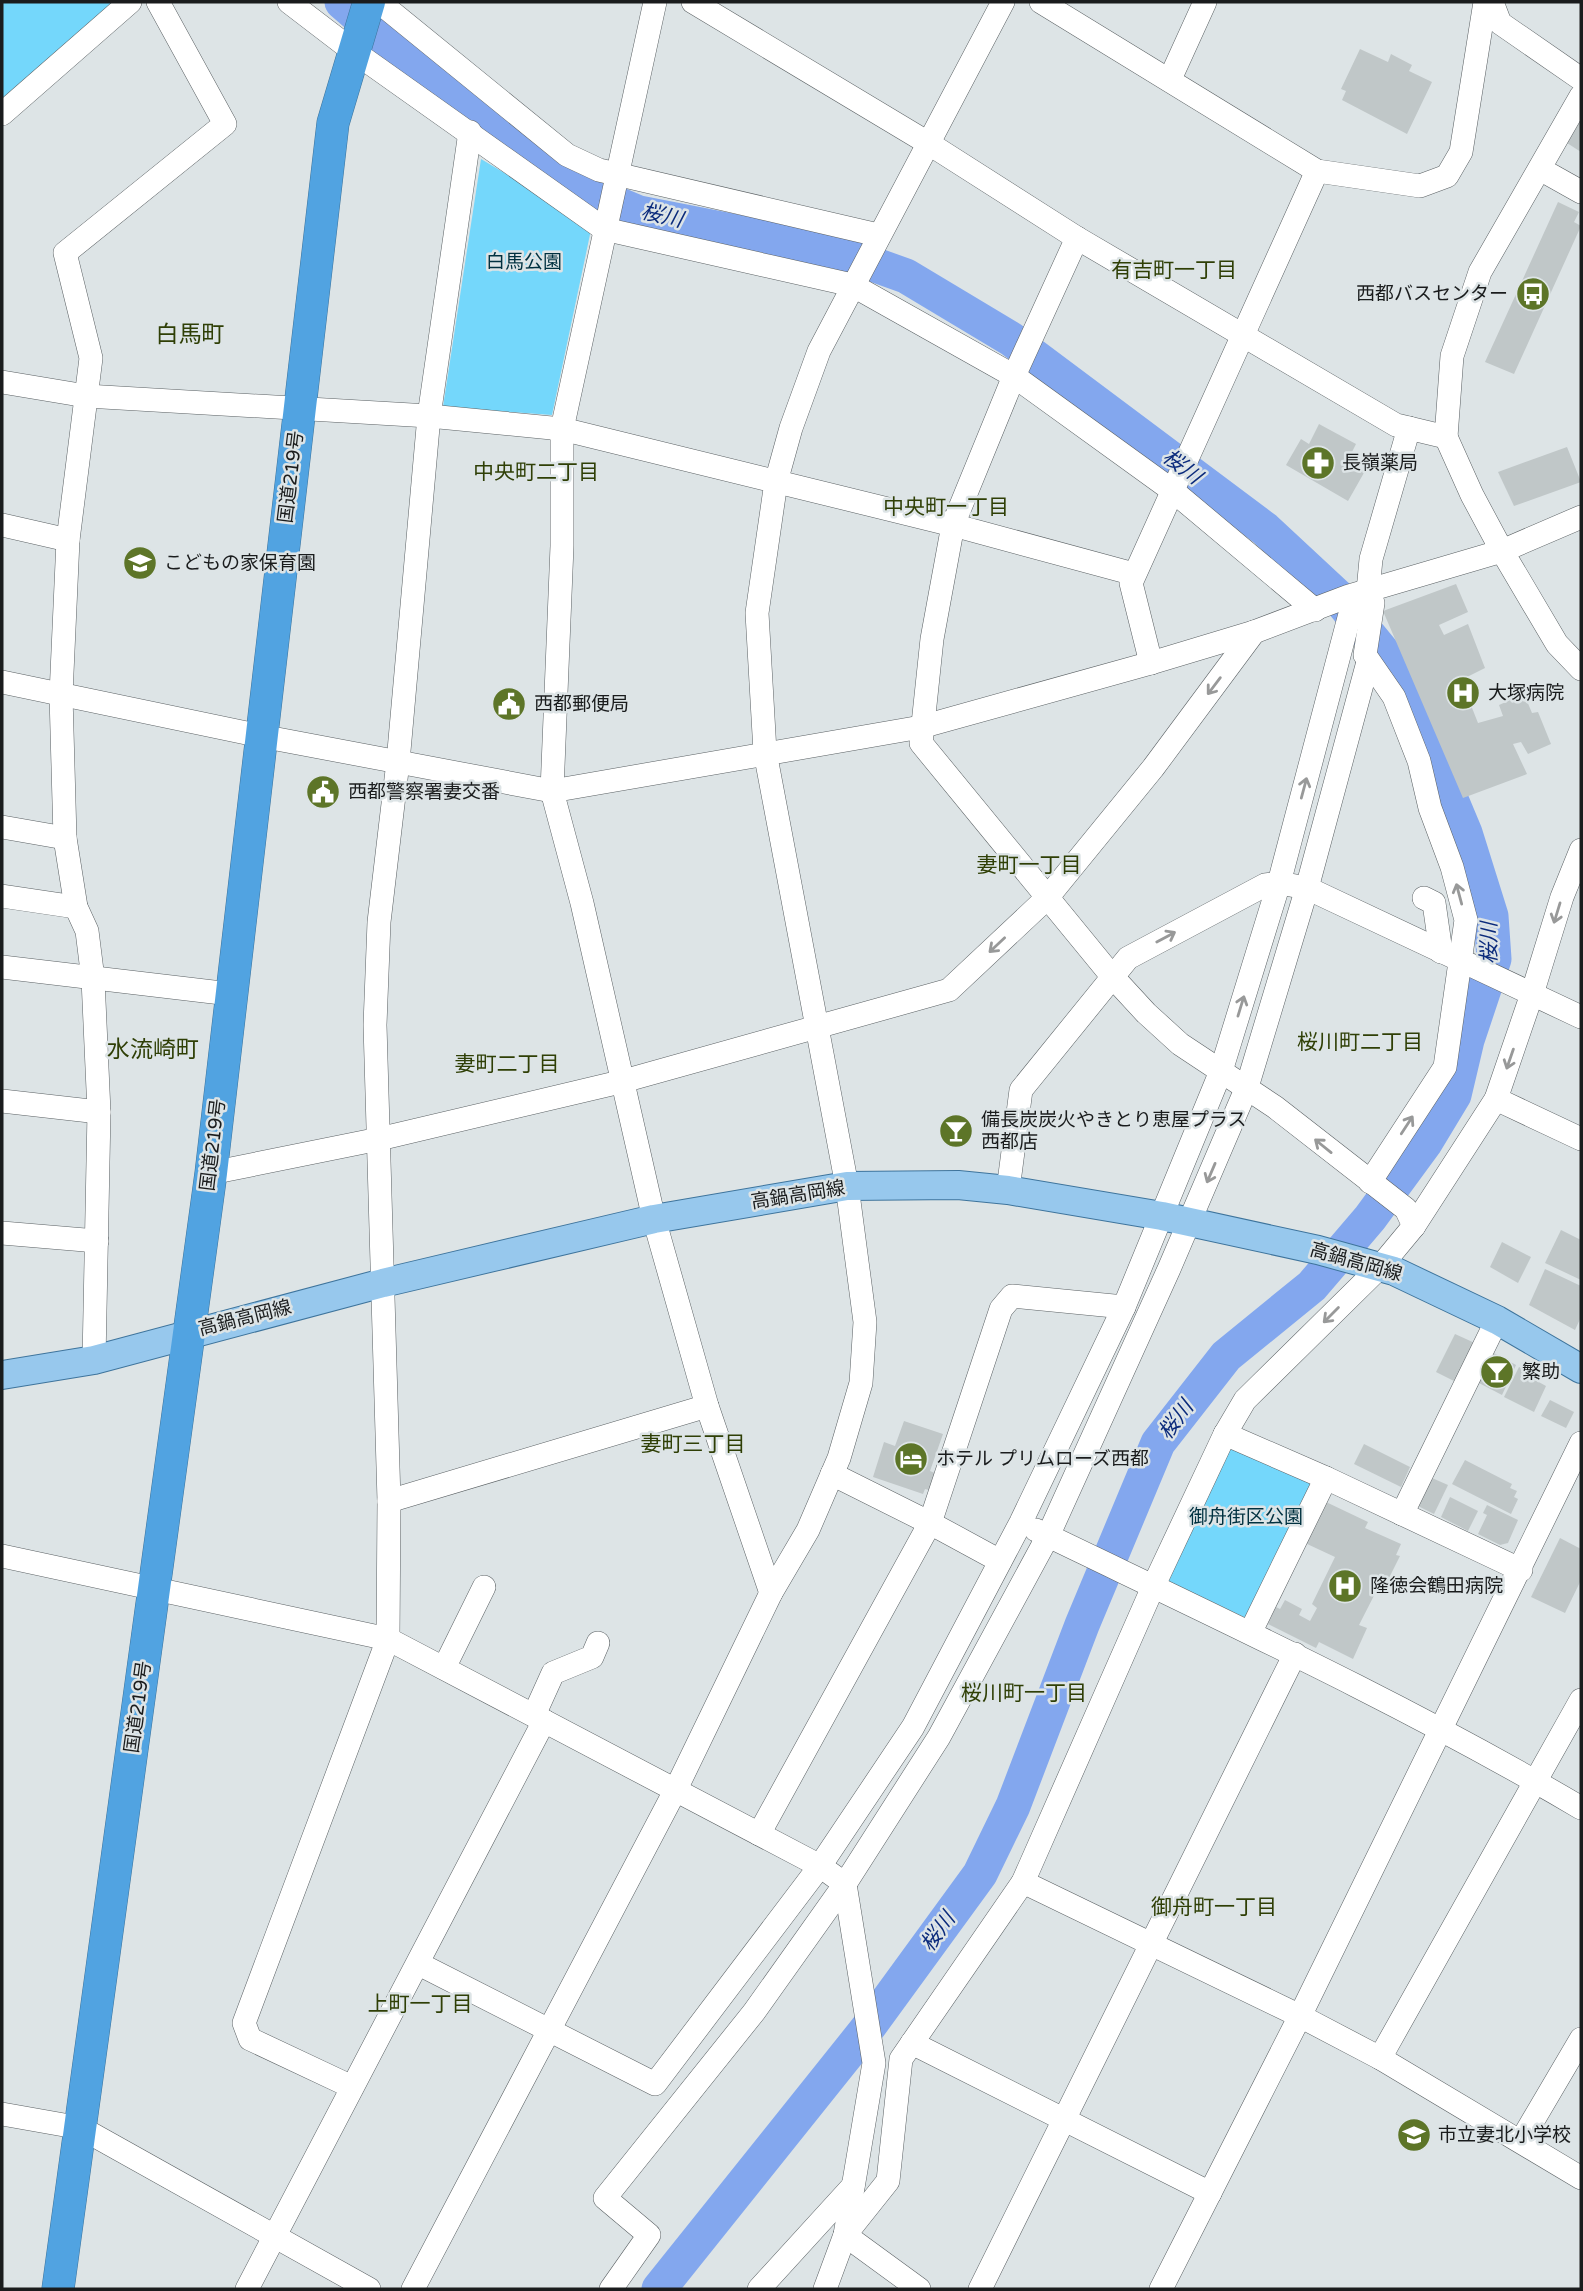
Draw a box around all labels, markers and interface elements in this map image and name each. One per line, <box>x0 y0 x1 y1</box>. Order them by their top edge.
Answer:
water label: 桜川 <box>639 199 687 233</box>
park label: 白馬公園 <box>486 251 562 273</box>
district label: 有吉町一丁目 <box>1111 258 1237 283</box>
bus stop icon: 西都バスセンター <box>1514 275 1552 313</box>
place label: 西都バスセンター <box>1356 283 1508 305</box>
district label: 白馬町 <box>156 321 225 349</box>
street label: 国道219号 <box>274 430 308 524</box>
water label: 桜川 <box>1158 444 1208 491</box>
pharmacy icon: 長嶺薬局 <box>1299 444 1337 482</box>
place label: 長嶺薬局 <box>1342 452 1418 474</box>
district label: 中央町二丁目 <box>473 460 599 485</box>
district label: 中央町一丁目 <box>883 495 1009 520</box>
school or university icon: こどもの家保育園 <box>121 544 159 582</box>
place label: こどもの家保育園 <box>164 552 316 574</box>
hospital icon: 大塚病院 <box>1444 674 1482 712</box>
one-way arrow <box>1206 677 1221 695</box>
place label: 大塚病院 <box>1488 682 1564 704</box>
public building icon: 西都郵便局 <box>490 685 528 723</box>
place label: 西都郵便局 <box>534 693 629 715</box>
public building icon: 西都警察署妻交番 <box>304 773 342 811</box>
one-way arrow <box>1298 777 1311 800</box>
place label: 西都警察署妻交番 <box>348 781 500 803</box>
district label: 妻町一丁目 <box>977 853 1082 878</box>
one-way arrow <box>1452 884 1465 906</box>
one-way arrow <box>1549 902 1562 924</box>
water label: 桜川 <box>1477 920 1502 964</box>
one-way arrow <box>1156 930 1176 944</box>
one-way arrow <box>989 936 1006 953</box>
one-way arrow <box>1236 996 1249 1018</box>
district label: 桜川町二丁目 <box>1297 1030 1423 1055</box>
district label: 水流崎町 <box>107 1036 199 1064</box>
one-way arrow <box>1503 1047 1515 1069</box>
district label: 妻町二丁目 <box>455 1052 560 1077</box>
street label: 国道219号 <box>196 1098 230 1192</box>
place label: 備長炭炭火やきとり恵屋プラス 西都店 <box>981 1109 1247 1153</box>
bar icon: 備長炭炭火やきとり恵屋プラス 西都店 <box>937 1112 975 1150</box>
one-way arrow <box>1400 1116 1415 1135</box>
one-way arrow <box>1315 1139 1333 1154</box>
one-way arrow <box>1203 1161 1216 1183</box>
street label: 高鍋高岡線 <box>749 1177 847 1213</box>
street label: 高鍋高岡線 <box>1307 1238 1405 1286</box>
street label: 高鍋高岡線 <box>196 1296 294 1340</box>
one-way arrow <box>1323 1306 1340 1323</box>
bar icon: 繁助 <box>1478 1353 1516 1391</box>
place label: 繁助 <box>1522 1361 1560 1383</box>
water label: 桜川 <box>1153 1394 1200 1444</box>
district label: 妻町三丁目 <box>641 1432 746 1457</box>
hotel icon: ホテル プリムローズ西都 <box>892 1440 930 1478</box>
place label: ホテル プリムローズ西都 <box>936 1448 1149 1470</box>
park label: 御舟街区公園 <box>1189 1506 1303 1528</box>
hospital icon: 隆徳会鶴田病院 <box>1326 1567 1364 1605</box>
place label: 隆徳会鶴田病院 <box>1370 1575 1503 1597</box>
street label: 国道219号 <box>121 1660 155 1754</box>
district label: 桜川町一丁目 <box>961 1681 1087 1706</box>
district label: 御舟町一丁目 <box>1151 1895 1277 1920</box>
water label: 桜川 <box>916 1906 962 1956</box>
district label: 上町一丁目 <box>368 1992 473 2017</box>
school or university icon: 市立妻北小学校 <box>1395 2116 1433 2154</box>
place label: 市立妻北小学校 <box>1438 2124 1571 2146</box>

